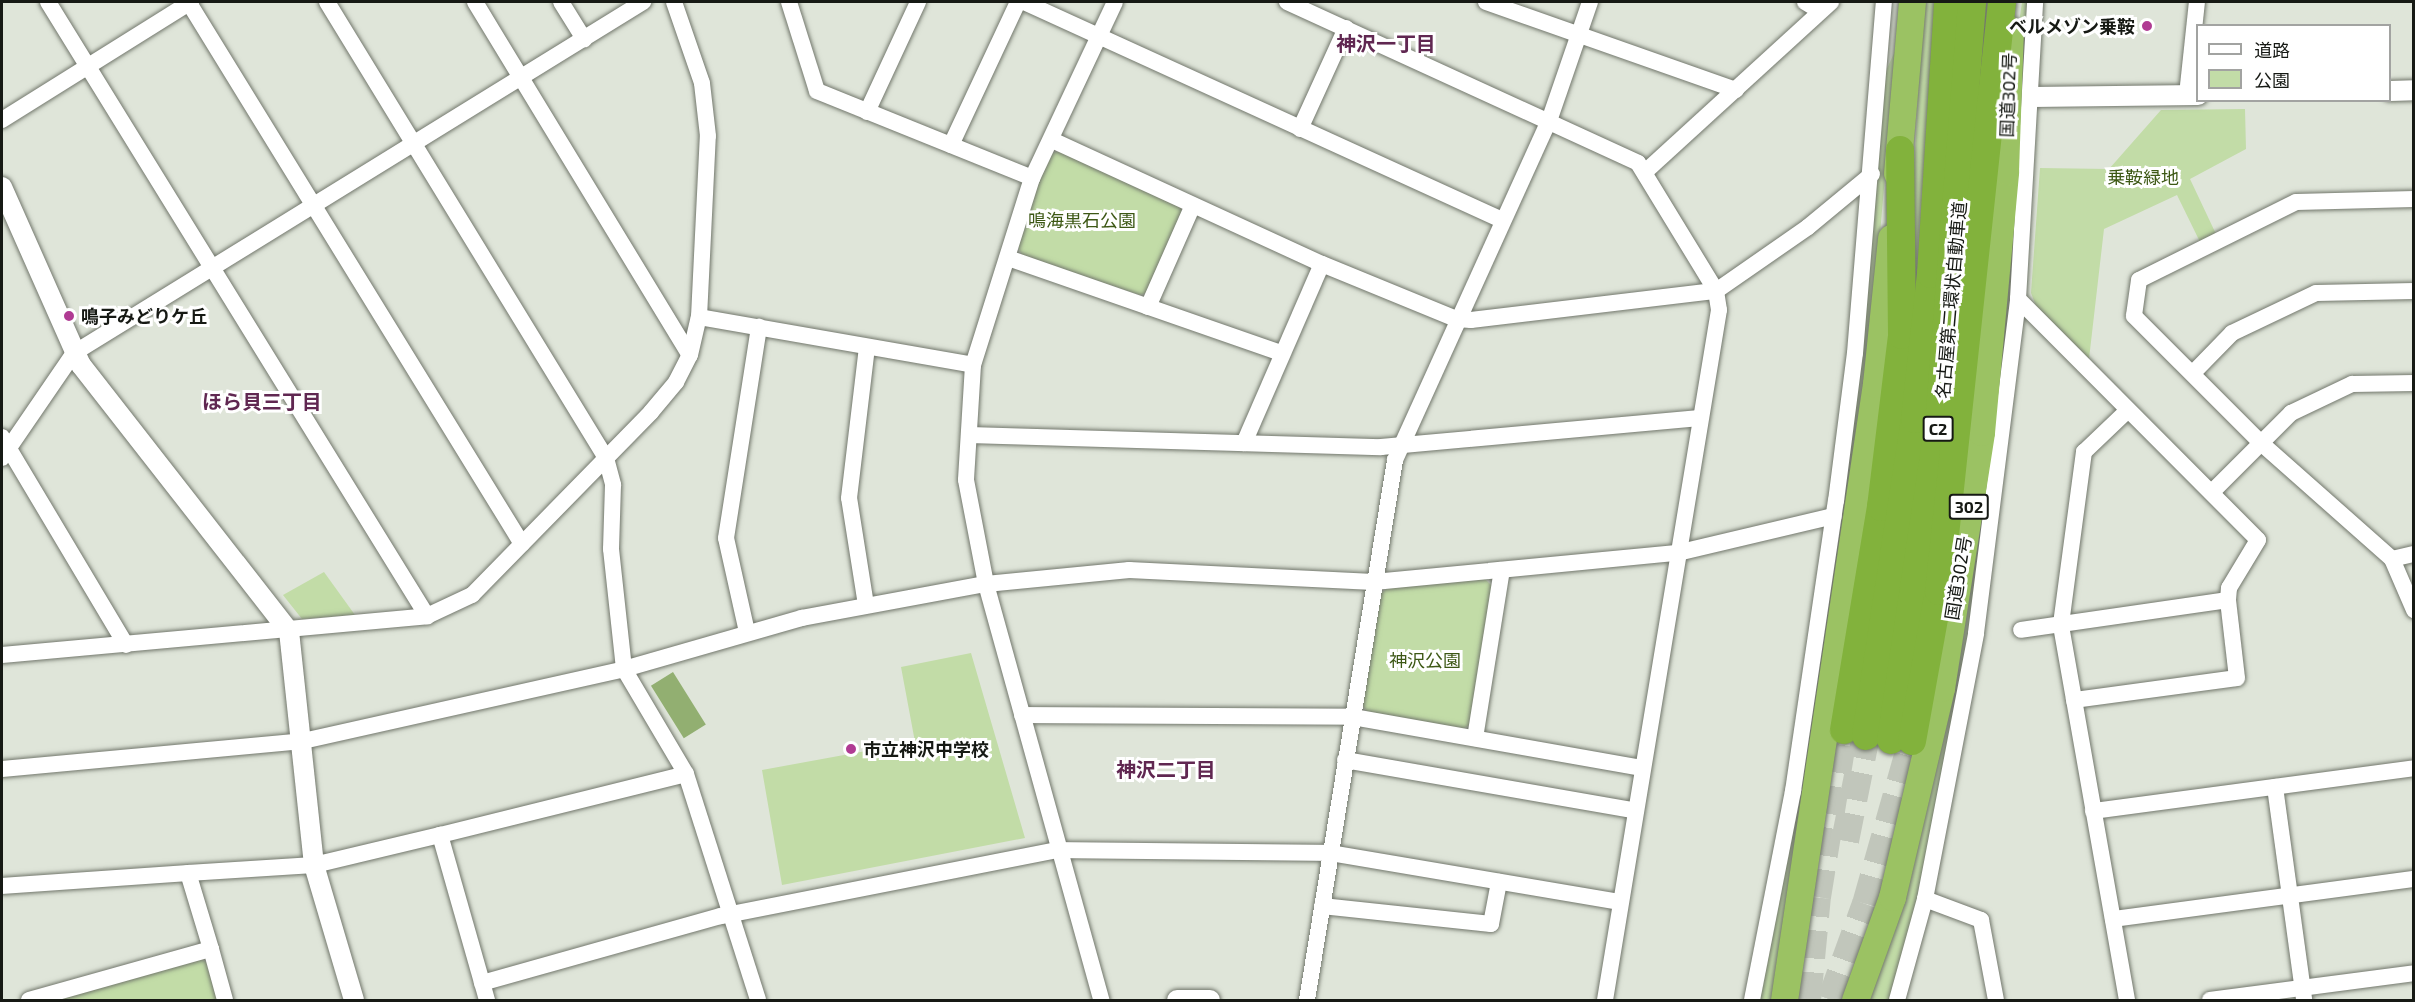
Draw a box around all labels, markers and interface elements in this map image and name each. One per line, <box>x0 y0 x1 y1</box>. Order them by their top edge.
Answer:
place label: ベルメゾン乗鞍 <box>2009 15 2135 37</box>
marker: ベルメゾン乗鞍 <box>2140 19 2154 33</box>
legend <box>2196 24 2391 102</box>
district label: 神沢一丁目 <box>1336 31 1436 55</box>
text: 道路 <box>2254 39 2290 61</box>
street label: 国道302号 <box>1996 52 2020 138</box>
text: 公園 <box>2254 69 2290 91</box>
park label: 乗鞍緑地 <box>2107 166 2179 188</box>
street label: 名古屋第二環状自動車道 <box>1932 200 1970 400</box>
park label: 鳴海黒石公園 <box>1028 209 1136 231</box>
place label: 鳴子みどりケ丘 <box>81 305 207 327</box>
marker: 鳴子みどりケ丘 <box>62 309 76 323</box>
district label: ほら貝三丁目 <box>202 389 322 413</box>
road number: C2 <box>1922 416 1954 442</box>
road number: 302 <box>1948 494 1990 520</box>
street label: 国道302号 <box>1941 534 1975 622</box>
park label: 神沢公園 <box>1389 649 1461 671</box>
place label: 市立神沢中学校 <box>863 738 989 760</box>
marker: 市立神沢中学校 <box>844 742 858 756</box>
district label: 神沢二丁目 <box>1116 757 1216 781</box>

